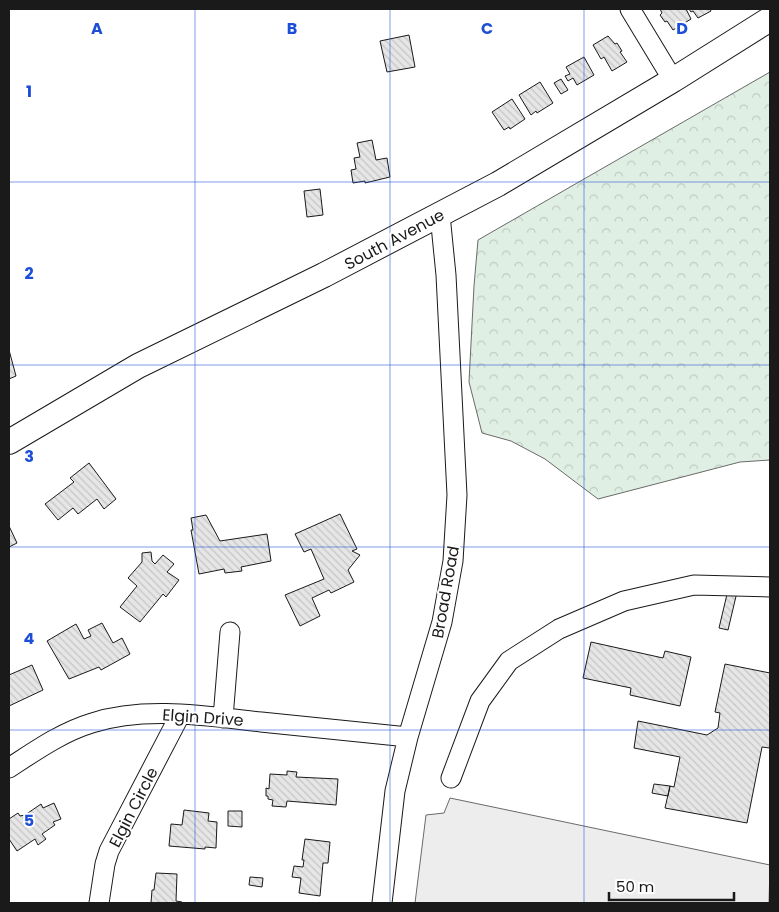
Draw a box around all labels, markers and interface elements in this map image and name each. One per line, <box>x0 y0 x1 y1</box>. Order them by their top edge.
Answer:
text: A <box>91 17 103 40</box>
text: B <box>287 17 297 40</box>
text: C <box>481 17 493 40</box>
text: D <box>676 17 688 40</box>
text: 1 <box>26 80 32 103</box>
street label: South Avenue <box>340 203 448 275</box>
text: 2 <box>24 262 34 285</box>
text: 3 <box>24 445 34 468</box>
street label: Broad Road <box>426 544 465 640</box>
text: 4 <box>24 627 35 650</box>
street label: Elgin Drive <box>161 703 245 732</box>
street label: Elgin Circle <box>103 763 164 851</box>
text: 5 <box>24 809 34 832</box>
scale bar <box>609 870 734 902</box>
text: 50 m <box>616 876 654 897</box>

